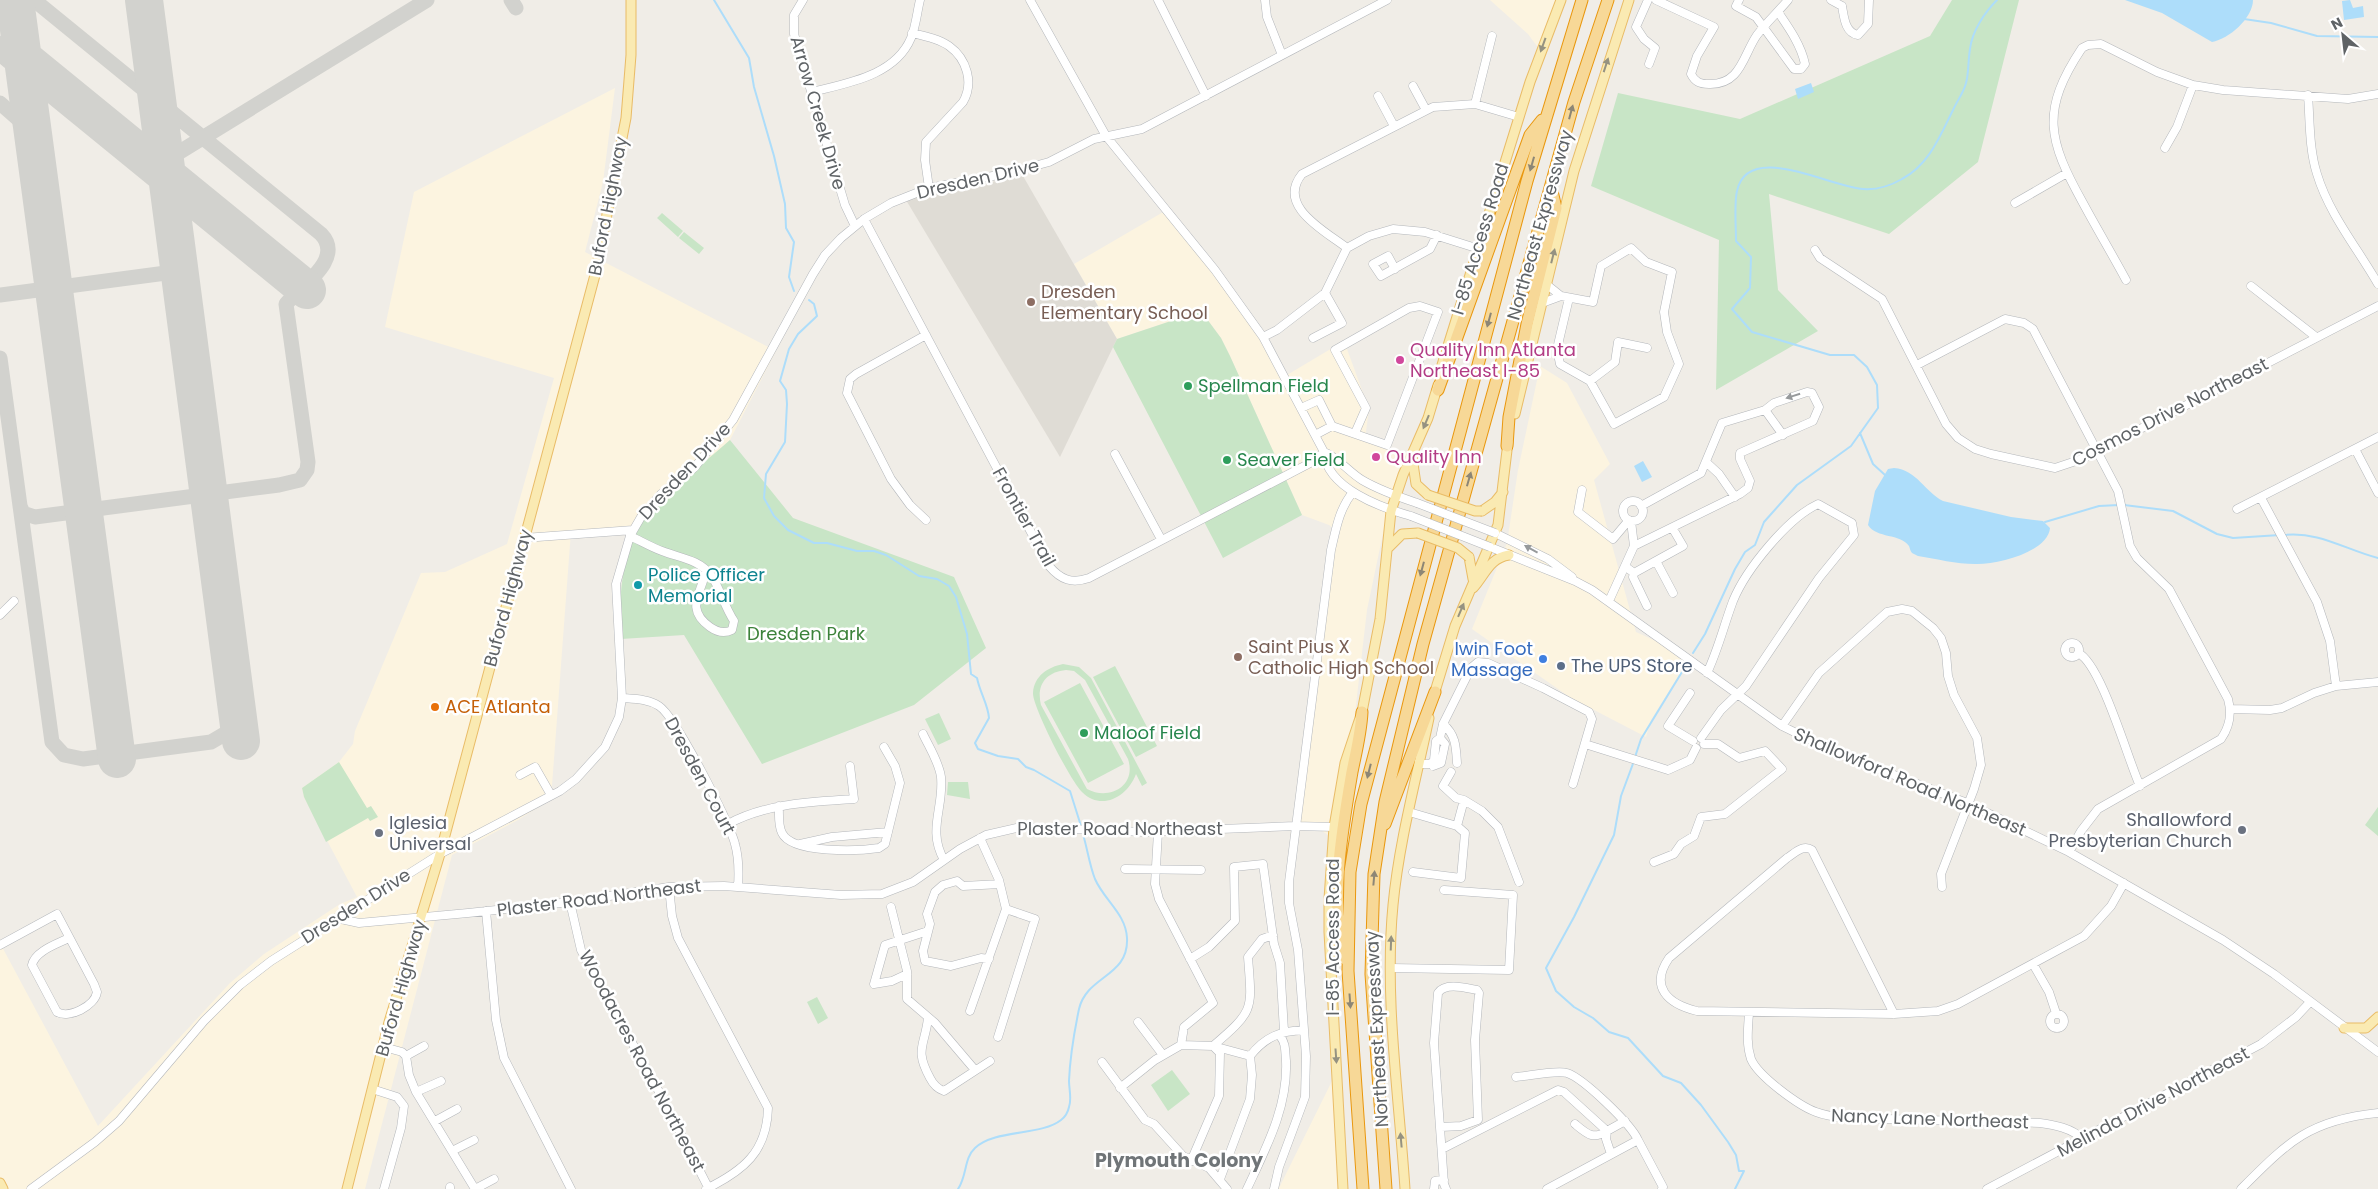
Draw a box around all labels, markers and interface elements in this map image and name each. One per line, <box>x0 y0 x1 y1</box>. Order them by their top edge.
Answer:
north arrow <box>2318 10 2368 60</box>
text: N <box>2328 12 2346 35</box>
street label: Arrow Creek Drive <box>785 33 852 193</box>
one-way arrow <box>1539 38 1546 53</box>
one-way arrow <box>1603 58 1611 73</box>
one-way arrow <box>1567 105 1575 120</box>
street label: Northeast Expressway <box>1500 127 1579 323</box>
street label: Buford Highway <box>582 134 633 278</box>
street label: Dresden Drive <box>914 152 1041 205</box>
one-way arrow <box>1528 156 1536 171</box>
street label: I-85 Access Road <box>1445 160 1514 318</box>
one-way arrow <box>1550 248 1558 263</box>
place label: Dresden Elementary School <box>1041 279 1208 325</box>
marker: Dresden Elementary School <box>1025 296 1037 308</box>
one-way arrow <box>1485 313 1493 328</box>
place label: Quality Inn Atlanta Northeast I-85 <box>1410 337 1576 383</box>
street label: Cosmos Drive Northeast <box>2067 351 2272 472</box>
marker: Quality Inn Atlanta Northeast I-85 <box>1394 354 1406 366</box>
place label: Spellman Field <box>1198 373 1329 398</box>
marker: Spellman Field <box>1182 380 1194 392</box>
one-way arrow <box>1785 393 1800 401</box>
one-way arrow <box>1421 415 1429 429</box>
street label: Dresden Drive <box>633 417 736 525</box>
place label: Quality Inn <box>1386 444 1482 469</box>
place label: Seaver Field <box>1237 447 1345 472</box>
marker: Quality Inn <box>1370 451 1382 463</box>
marker: Seaver Field <box>1221 454 1233 466</box>
street label: Frontier Trail <box>987 463 1062 571</box>
one-way arrow <box>1465 472 1473 487</box>
street label: Buford Highway <box>477 526 538 669</box>
one-way arrow <box>1524 545 1537 554</box>
place label: Police Officer Memorial <box>648 562 765 608</box>
one-way arrow <box>1418 562 1426 577</box>
marker: Police Officer Memorial <box>632 579 644 591</box>
one-way arrow <box>1457 602 1465 617</box>
park label: Dresden Park <box>747 621 866 646</box>
place label: Saint Pius X Catholic High School <box>1248 634 1434 680</box>
place label: Iwin Foot Massage <box>1451 636 1533 682</box>
marker: Saint Pius X Catholic High School <box>1232 651 1244 663</box>
marker: Iwin Foot Massage <box>1537 653 1549 665</box>
place label: The UPS Store <box>1571 653 1693 678</box>
marker: The UPS Store <box>1555 660 1567 672</box>
place label: ACE Atlanta <box>445 694 551 719</box>
marker: ACE Atlanta <box>429 701 441 713</box>
street label: Dresden Court <box>659 713 742 839</box>
place label: Maloof Field <box>1094 720 1201 745</box>
street label: Shallowford Road Northeast <box>1790 721 2030 842</box>
marker: Maloof Field <box>1078 727 1090 739</box>
one-way arrow <box>1365 763 1373 778</box>
place label: Shallowford Presbyterian Church <box>2049 807 2232 853</box>
place label: Iglesia Universal <box>389 810 471 856</box>
street label: Plaster Road Northeast <box>1017 816 1223 841</box>
marker: Shallowford Presbyterian Church <box>2236 824 2248 836</box>
marker: Iglesia Universal <box>373 827 385 839</box>
street label: I-85 Access Road <box>1320 858 1345 1016</box>
street label: Dresden Drive <box>296 862 415 949</box>
one-way arrow <box>1370 870 1378 886</box>
street label: Plaster Road Northeast <box>495 873 702 922</box>
street label: Buford Highway <box>369 916 432 1059</box>
street label: Northeast Expressway <box>1359 930 1394 1128</box>
one-way arrow <box>1388 935 1396 951</box>
street label: Woodacres Road Northeast <box>573 946 712 1176</box>
one-way arrow <box>1347 994 1355 1010</box>
street label: Melinda Drive Northeast <box>2052 1040 2253 1163</box>
one-way arrow <box>1332 1048 1340 1064</box>
street label: Nancy Lane Northeast <box>1831 1103 2029 1134</box>
one-way arrow <box>1397 1132 1405 1148</box>
district label: Plymouth Colony <box>1095 1147 1264 1174</box>

